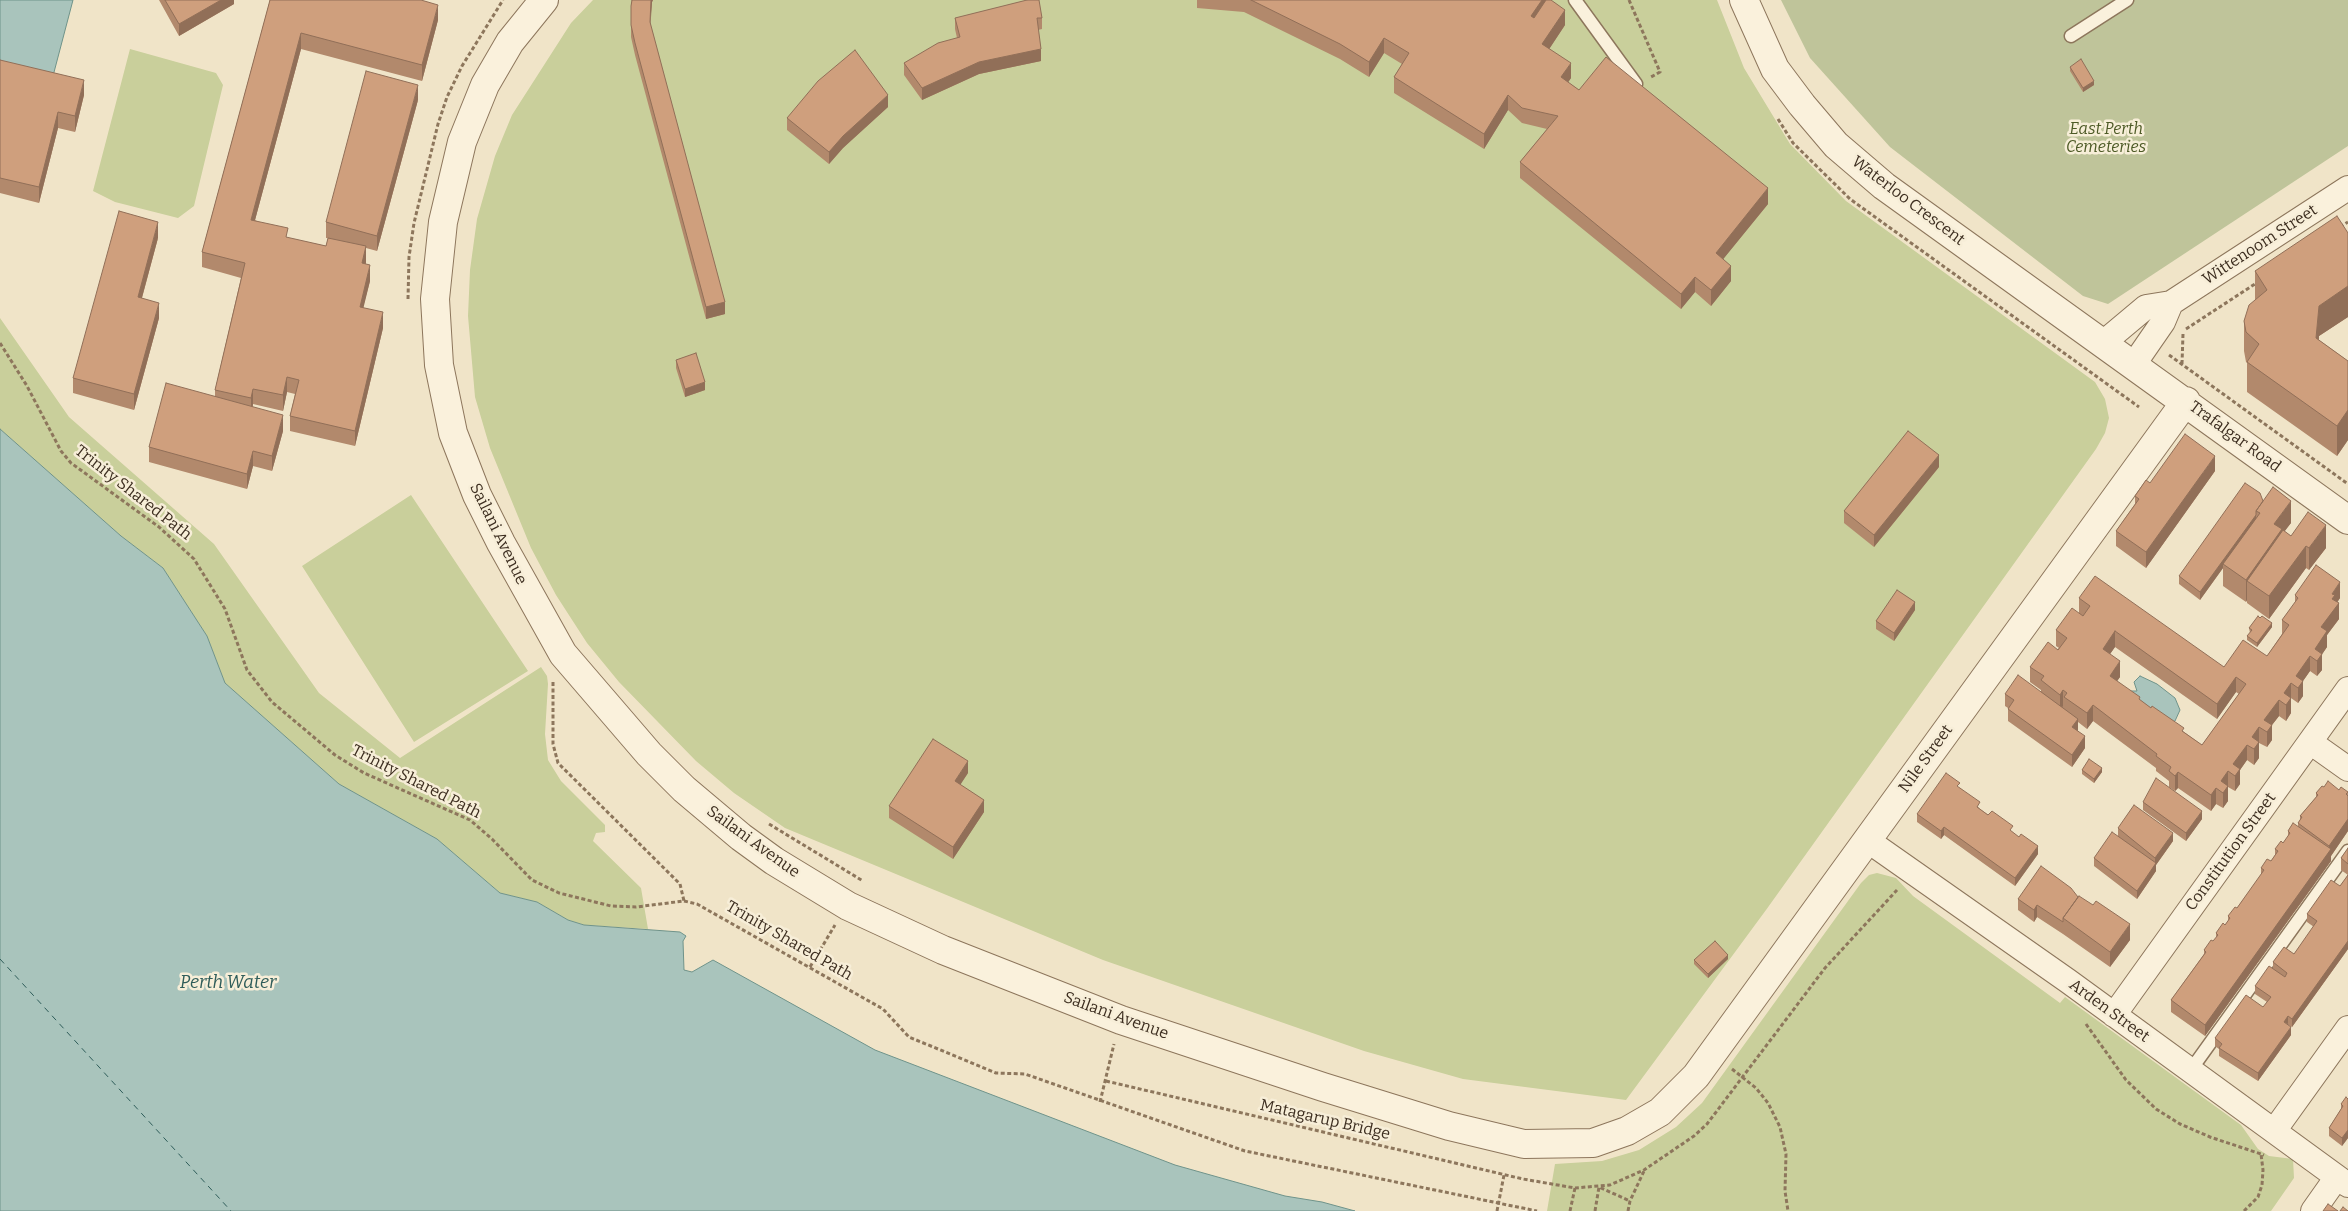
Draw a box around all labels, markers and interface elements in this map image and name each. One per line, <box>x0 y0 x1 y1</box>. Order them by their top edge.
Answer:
park label: East Perth Cemeteries <box>2066 120 2146 158</box>
street label: Waterloo Crescent <box>1848 152 1968 250</box>
street label: Wittenoom Street <box>2199 201 2321 289</box>
street label: Trafalgar Road <box>2185 397 2285 477</box>
street label: Trinity Shared Path <box>71 442 195 544</box>
street label: Sailani Avenue <box>465 480 531 588</box>
street label: Nile Street <box>1895 721 1957 797</box>
street label: Trinity Shared Path <box>348 741 484 823</box>
street label: Constitution Street <box>2182 789 2280 915</box>
street label: Sailani Avenue <box>703 802 803 882</box>
street label: Trinity Shared Path <box>722 897 856 985</box>
water label: Perth Water <box>180 972 276 994</box>
street label: Arden Street <box>2065 975 2153 1047</box>
street label: Sailani Avenue <box>1061 988 1171 1044</box>
street label: Matagarup Bridge <box>1258 1096 1392 1144</box>

